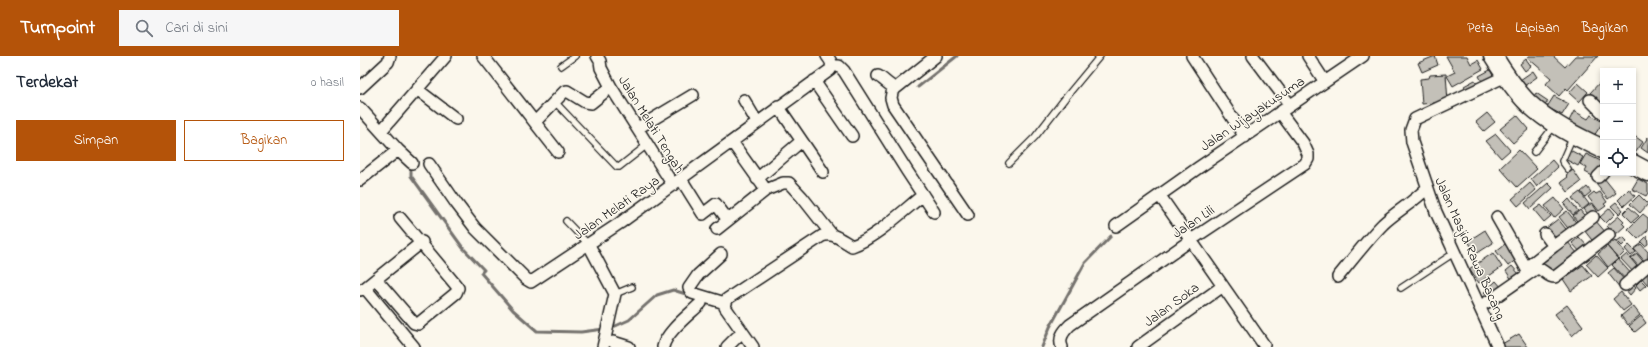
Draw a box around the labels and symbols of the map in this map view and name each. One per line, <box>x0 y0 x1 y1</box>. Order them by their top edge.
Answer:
street label: Jalan Wijayakusuma <box>1196 71 1310 158</box>
street label: Jalan Melati Tengah <box>611 72 689 178</box>
street label: Jalan Melati Raya <box>570 171 665 247</box>
street label: Jalan Masjid Rawa Bacang <box>1428 174 1511 324</box>
street label: Jalan Lili <box>1168 200 1219 244</box>
street label: Jalan Soka <box>1140 278 1204 333</box>

